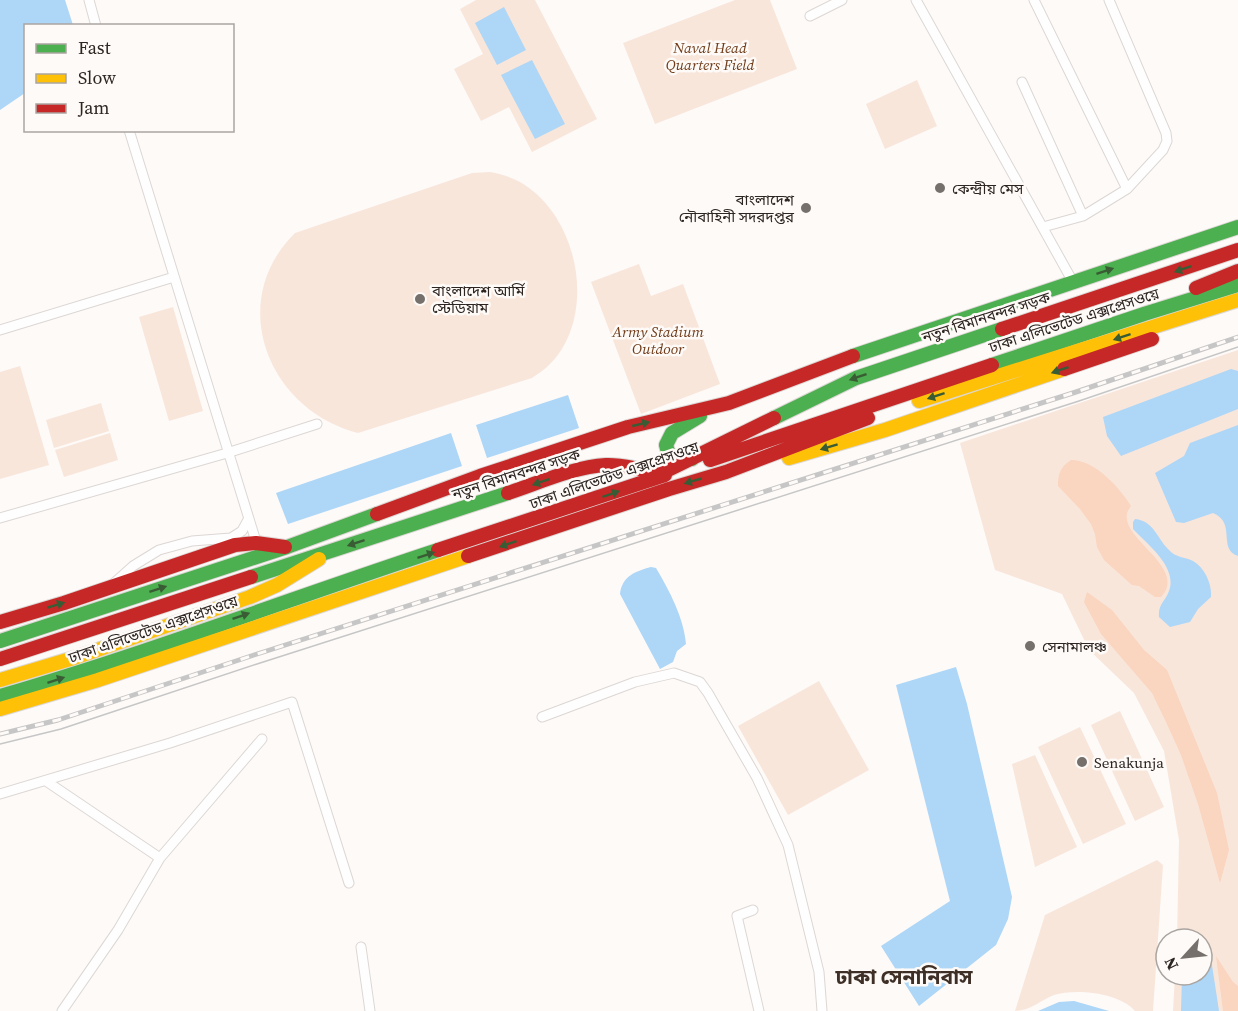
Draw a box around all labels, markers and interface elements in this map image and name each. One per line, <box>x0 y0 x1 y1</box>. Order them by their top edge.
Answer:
legend <box>24 24 234 132</box>
text: Fast <box>78 35 111 60</box>
park label: Naval Head Quarters Field <box>666 37 754 75</box>
text: Slow <box>78 65 116 90</box>
text: Jam <box>77 95 110 120</box>
place label: কেন্দ্রীয় মেস <box>952 178 1024 199</box>
marker: কেন্দ্রীয় মেস <box>933 181 947 195</box>
place label: বাংলাদেশ নৌবাহিনী সদরদপ্তর <box>679 189 795 227</box>
marker: বাংলাদেশ নৌবাহিনী সদরদপ্তর <box>799 201 813 215</box>
one-way arrow <box>1174 264 1192 274</box>
one-way arrow <box>1096 266 1114 275</box>
place label: বাংলাদেশ আর্মি স্টেডিয়াম <box>431 280 525 318</box>
street label: ঢাকা এলিভেটেড এক্সপ্রেসওয়ে <box>985 282 1162 358</box>
street label: নতুন বিমানবন্দর সড়ক <box>918 286 1054 348</box>
marker: বাংলাদেশ আর্মি স্টেডিয়াম <box>413 292 427 306</box>
park label: Army Stadium Outdoor <box>611 321 705 359</box>
one-way arrow <box>1113 333 1131 342</box>
one-way arrow <box>1051 366 1069 376</box>
one-way arrow <box>849 373 867 383</box>
one-way arrow <box>927 392 945 401</box>
one-way arrow <box>632 418 650 428</box>
street label: ঢাকা এলিভেটেড এক্সপ্রেসওয়ে <box>526 436 702 514</box>
street label: নতুন বিমানবন্দর সড়ক <box>448 443 584 505</box>
one-way arrow <box>820 443 838 452</box>
one-way arrow <box>684 477 702 486</box>
one-way arrow <box>532 478 550 487</box>
one-way arrow <box>602 488 620 498</box>
one-way arrow <box>347 538 365 548</box>
one-way arrow <box>499 539 517 549</box>
one-way arrow <box>417 550 435 559</box>
one-way arrow <box>149 583 167 593</box>
street label: ঢাকা এলিভেটেড এক্সপ্রেসওয়ে <box>65 590 241 668</box>
one-way arrow <box>47 600 65 609</box>
one-way arrow <box>232 611 250 621</box>
place label: সেনামালঞ্চ <box>1042 636 1107 657</box>
marker: সেনামালঞ্চ <box>1023 639 1037 653</box>
one-way arrow <box>47 675 65 685</box>
place label: Senakunja <box>1094 752 1164 773</box>
marker: Senakunja <box>1075 755 1089 769</box>
north arrow <box>1154 927 1214 987</box>
text: N <box>1158 953 1183 974</box>
district label: ঢাকা সেনানিবাস <box>834 962 973 991</box>

